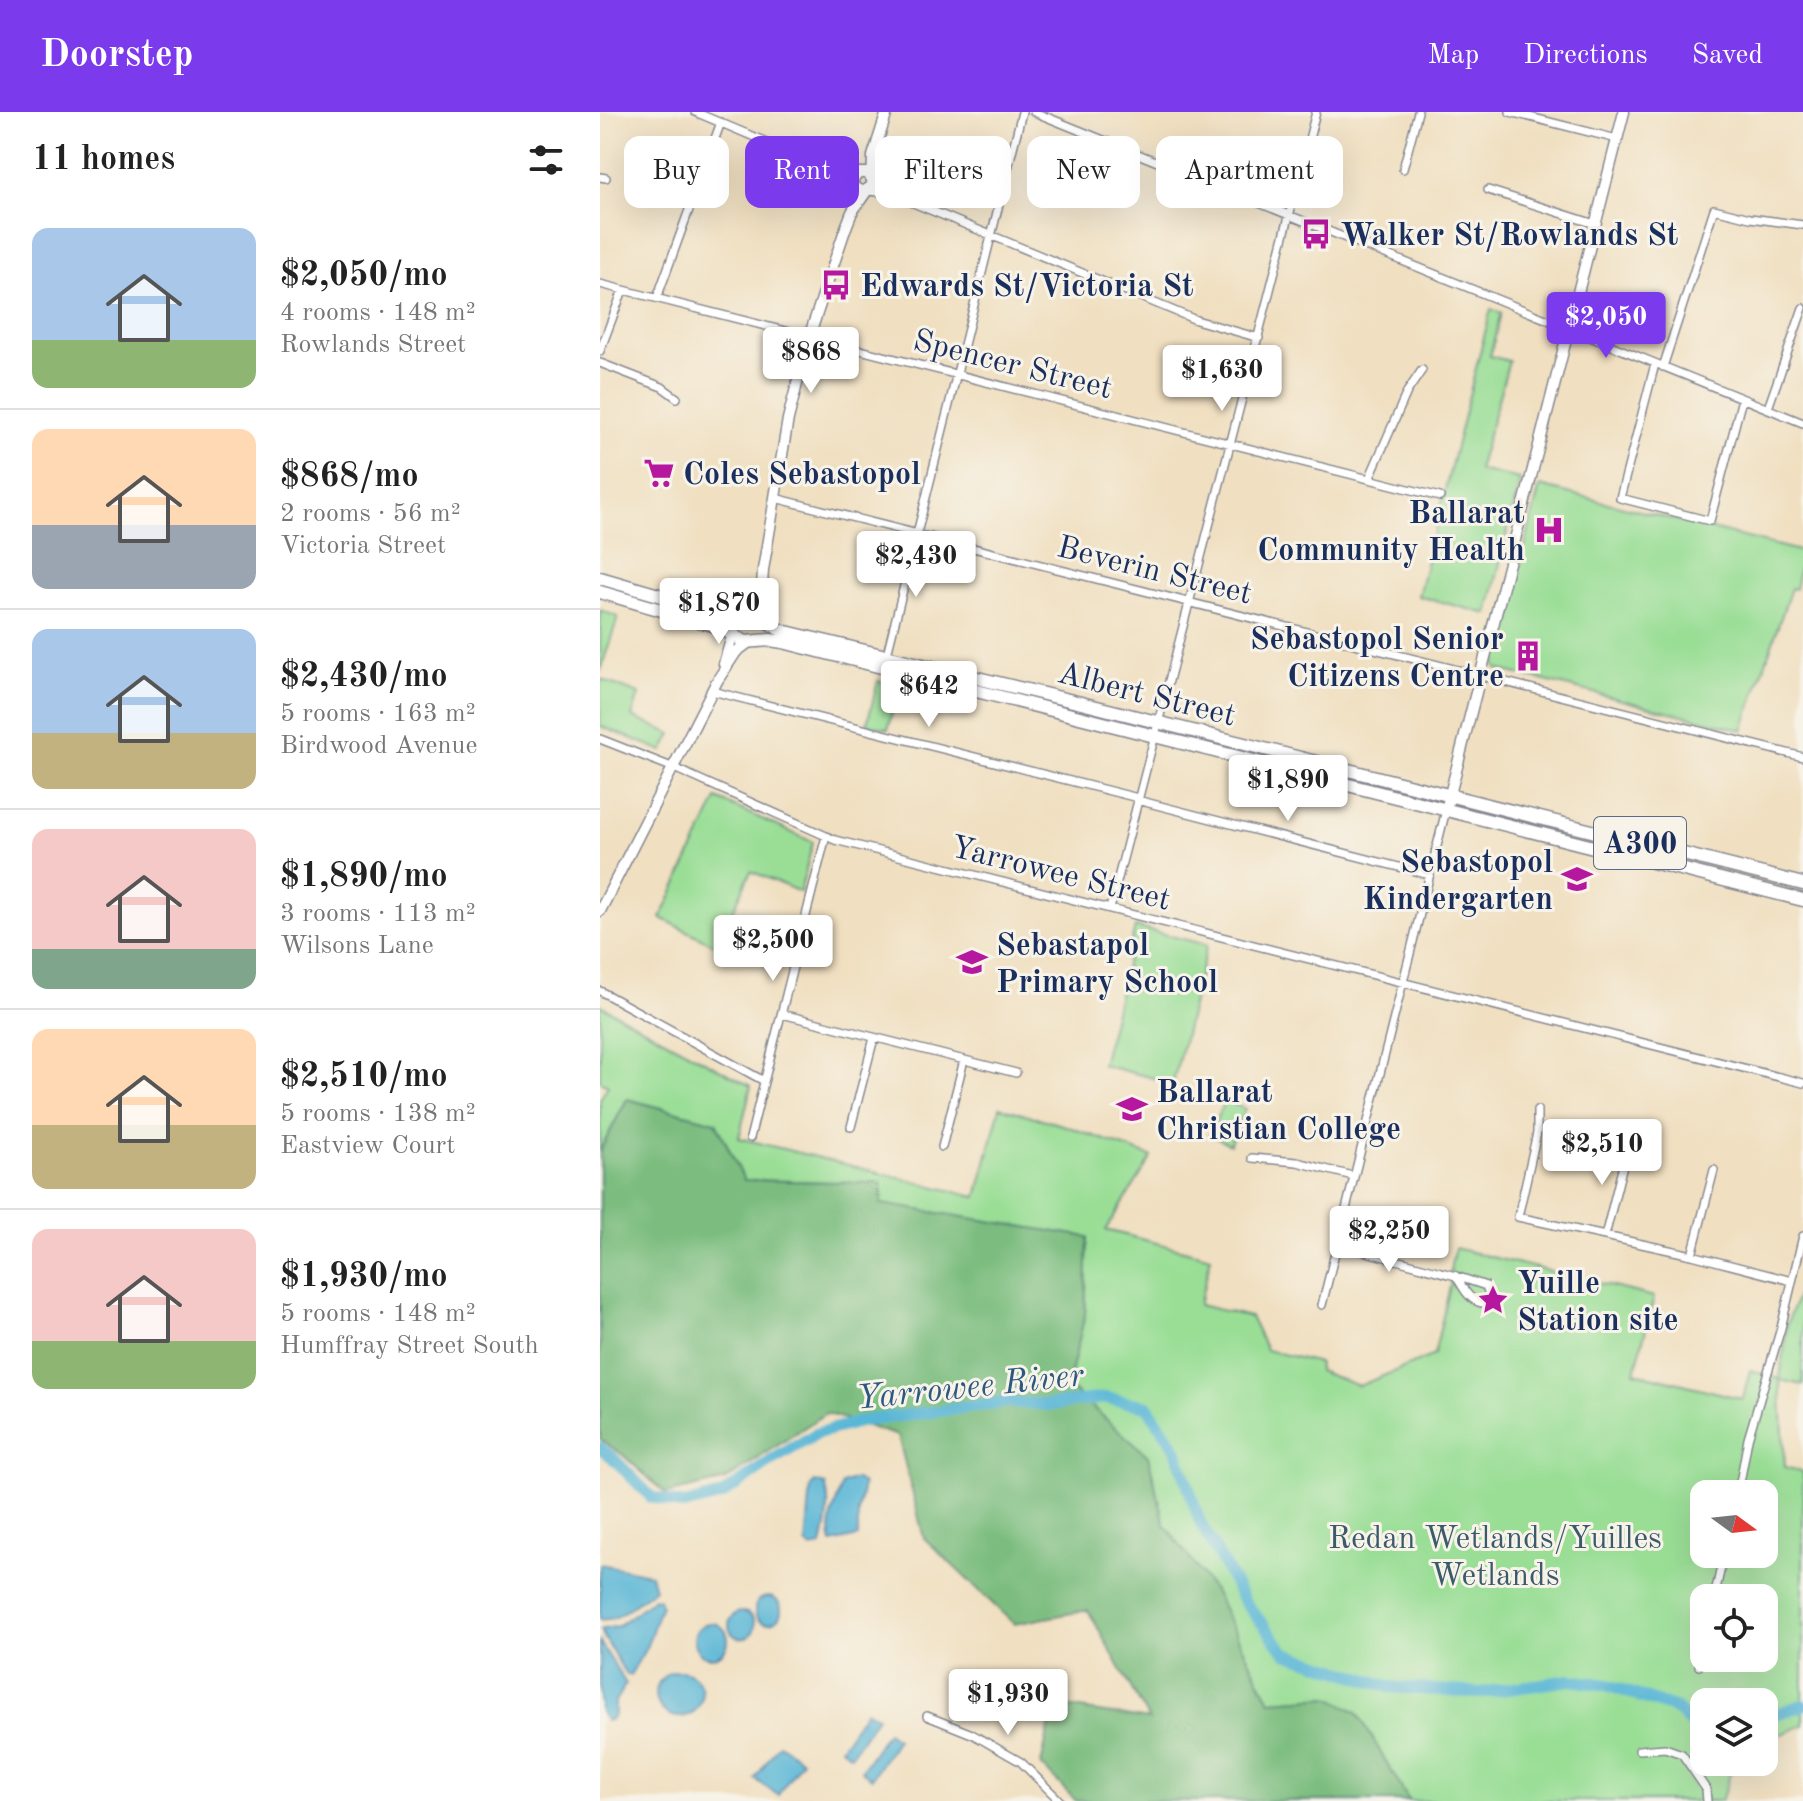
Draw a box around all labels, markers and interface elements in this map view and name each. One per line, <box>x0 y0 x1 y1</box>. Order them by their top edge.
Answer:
text: Doorstep <box>40 37 193 75</box>
text: Map <box>1427 42 1479 70</box>
text: Directions <box>1523 42 1648 70</box>
text: Saved <box>1692 42 1763 70</box>
chip: Buy <box>624 136 729 208</box>
chip: Rent <box>745 136 859 208</box>
chip: Filters <box>875 136 1011 208</box>
chip: New <box>1027 136 1140 208</box>
chip: Apartment <box>1156 136 1343 208</box>
icon: filters <box>524 138 568 182</box>
text: 11 homes <box>32 143 175 177</box>
bus stop icon: Walker St/Rowlands St <box>1299 217 1333 251</box>
place label: Walker St/Rowlands St <box>1340 221 1678 253</box>
text: $2,050/mo <box>280 259 448 293</box>
icon: home <box>96 260 192 356</box>
bus stop icon: Edwards St/Victoria St <box>819 268 853 302</box>
place label: Edwards St/Victoria St <box>860 272 1194 304</box>
pin: $2,050 <box>1541 292 1671 360</box>
text: 4 rooms · 148 m² <box>280 300 476 326</box>
text: $2,050 <box>1565 305 1647 331</box>
street label: Spencer Street <box>909 326 1115 406</box>
pin: $868 <box>764 327 858 395</box>
text: Rowlands Street <box>280 332 466 358</box>
text: $868 <box>781 340 841 366</box>
pin: $1,630 <box>1157 345 1287 413</box>
text: $1,630 <box>1181 358 1263 384</box>
supermarket icon: Coles Sebastopol <box>642 456 676 490</box>
text: $868/mo <box>280 460 419 494</box>
place label: Coles Sebastopol <box>683 460 921 492</box>
icon: home <box>96 461 192 557</box>
place label: Ballarat Community Health <box>1257 499 1525 568</box>
text: 2 rooms · 56 m² <box>280 501 461 527</box>
hospital icon: Ballarat Community Health <box>1532 513 1566 547</box>
pin: $2,430 <box>851 531 981 599</box>
street label: Beverin Street <box>1053 532 1255 612</box>
text: Victoria Street <box>280 533 446 559</box>
text: $2,430 <box>875 544 957 570</box>
pin: $1,870 <box>654 578 784 646</box>
text: $1,870 <box>678 591 760 617</box>
place label: Sebastopol Senior Citizens Centre <box>1250 625 1504 694</box>
building icon: Sebastopol Senior Citizens Centre <box>1511 639 1545 673</box>
street label: Albert Street <box>1054 658 1239 733</box>
text: $2,430/mo <box>280 660 448 694</box>
icon: home <box>96 661 192 757</box>
pin: $642 <box>882 661 976 729</box>
text: $642 <box>899 674 959 700</box>
text: 5 rooms · 163 m² <box>280 701 476 727</box>
text: Birdwood Avenue <box>280 733 477 759</box>
pin: $1,890 <box>1223 755 1353 823</box>
text: $1,890 <box>1247 768 1329 794</box>
road number: A300 <box>1594 817 1686 869</box>
street label: Yarrowee Street <box>947 832 1173 918</box>
place label: Sebastopol Kindergarten <box>1362 848 1553 917</box>
text: $1,890/mo <box>280 860 448 894</box>
icon: home <box>96 861 192 957</box>
school or university icon: Sebastopol Kindergarten <box>1560 862 1594 896</box>
text: 3 rooms · 113 m² <box>280 901 476 927</box>
pin: $2,500 <box>708 915 838 983</box>
text: $2,500 <box>732 928 814 954</box>
place label: Sebastapol Primary School <box>996 931 1218 1000</box>
text: Wilsons Lane <box>280 933 434 959</box>
school or university icon: Sebastapol Primary School <box>955 945 989 979</box>
text: $2,510/mo <box>280 1060 448 1094</box>
icon: home <box>96 1061 192 1157</box>
place label: Ballarat Christian College <box>1156 1078 1401 1147</box>
school or university icon: Ballarat Christian College <box>1115 1092 1149 1126</box>
text: 5 rooms · 138 m² <box>280 1101 476 1127</box>
pin: $2,510 <box>1537 1119 1667 1187</box>
text: $2,510 <box>1561 1132 1643 1158</box>
text: Eastview Court <box>280 1133 455 1159</box>
pin: $2,250 <box>1324 1206 1454 1274</box>
text: $2,250 <box>1348 1219 1430 1245</box>
text: $1,930/mo <box>280 1260 448 1294</box>
icon: home <box>96 1261 192 1357</box>
place label: Yuille Station site <box>1517 1269 1679 1338</box>
place icon: Yuille Station site <box>1476 1283 1510 1317</box>
text: 5 rooms · 148 m² <box>280 1301 476 1327</box>
text: Humffray Street South <box>280 1333 539 1359</box>
water label: Yarrowee River <box>855 1359 1087 1417</box>
north arrow <box>1690 1480 1778 1568</box>
map controls <box>1690 1480 1778 1776</box>
park label: Redan Wetlands/Yuilles Wetlands <box>1328 1524 1662 1593</box>
button: locate <box>1690 1584 1778 1672</box>
pin: $1,930 <box>943 1669 1073 1737</box>
text: $1,930 <box>967 1682 1049 1708</box>
button: layers <box>1690 1688 1778 1776</box>

